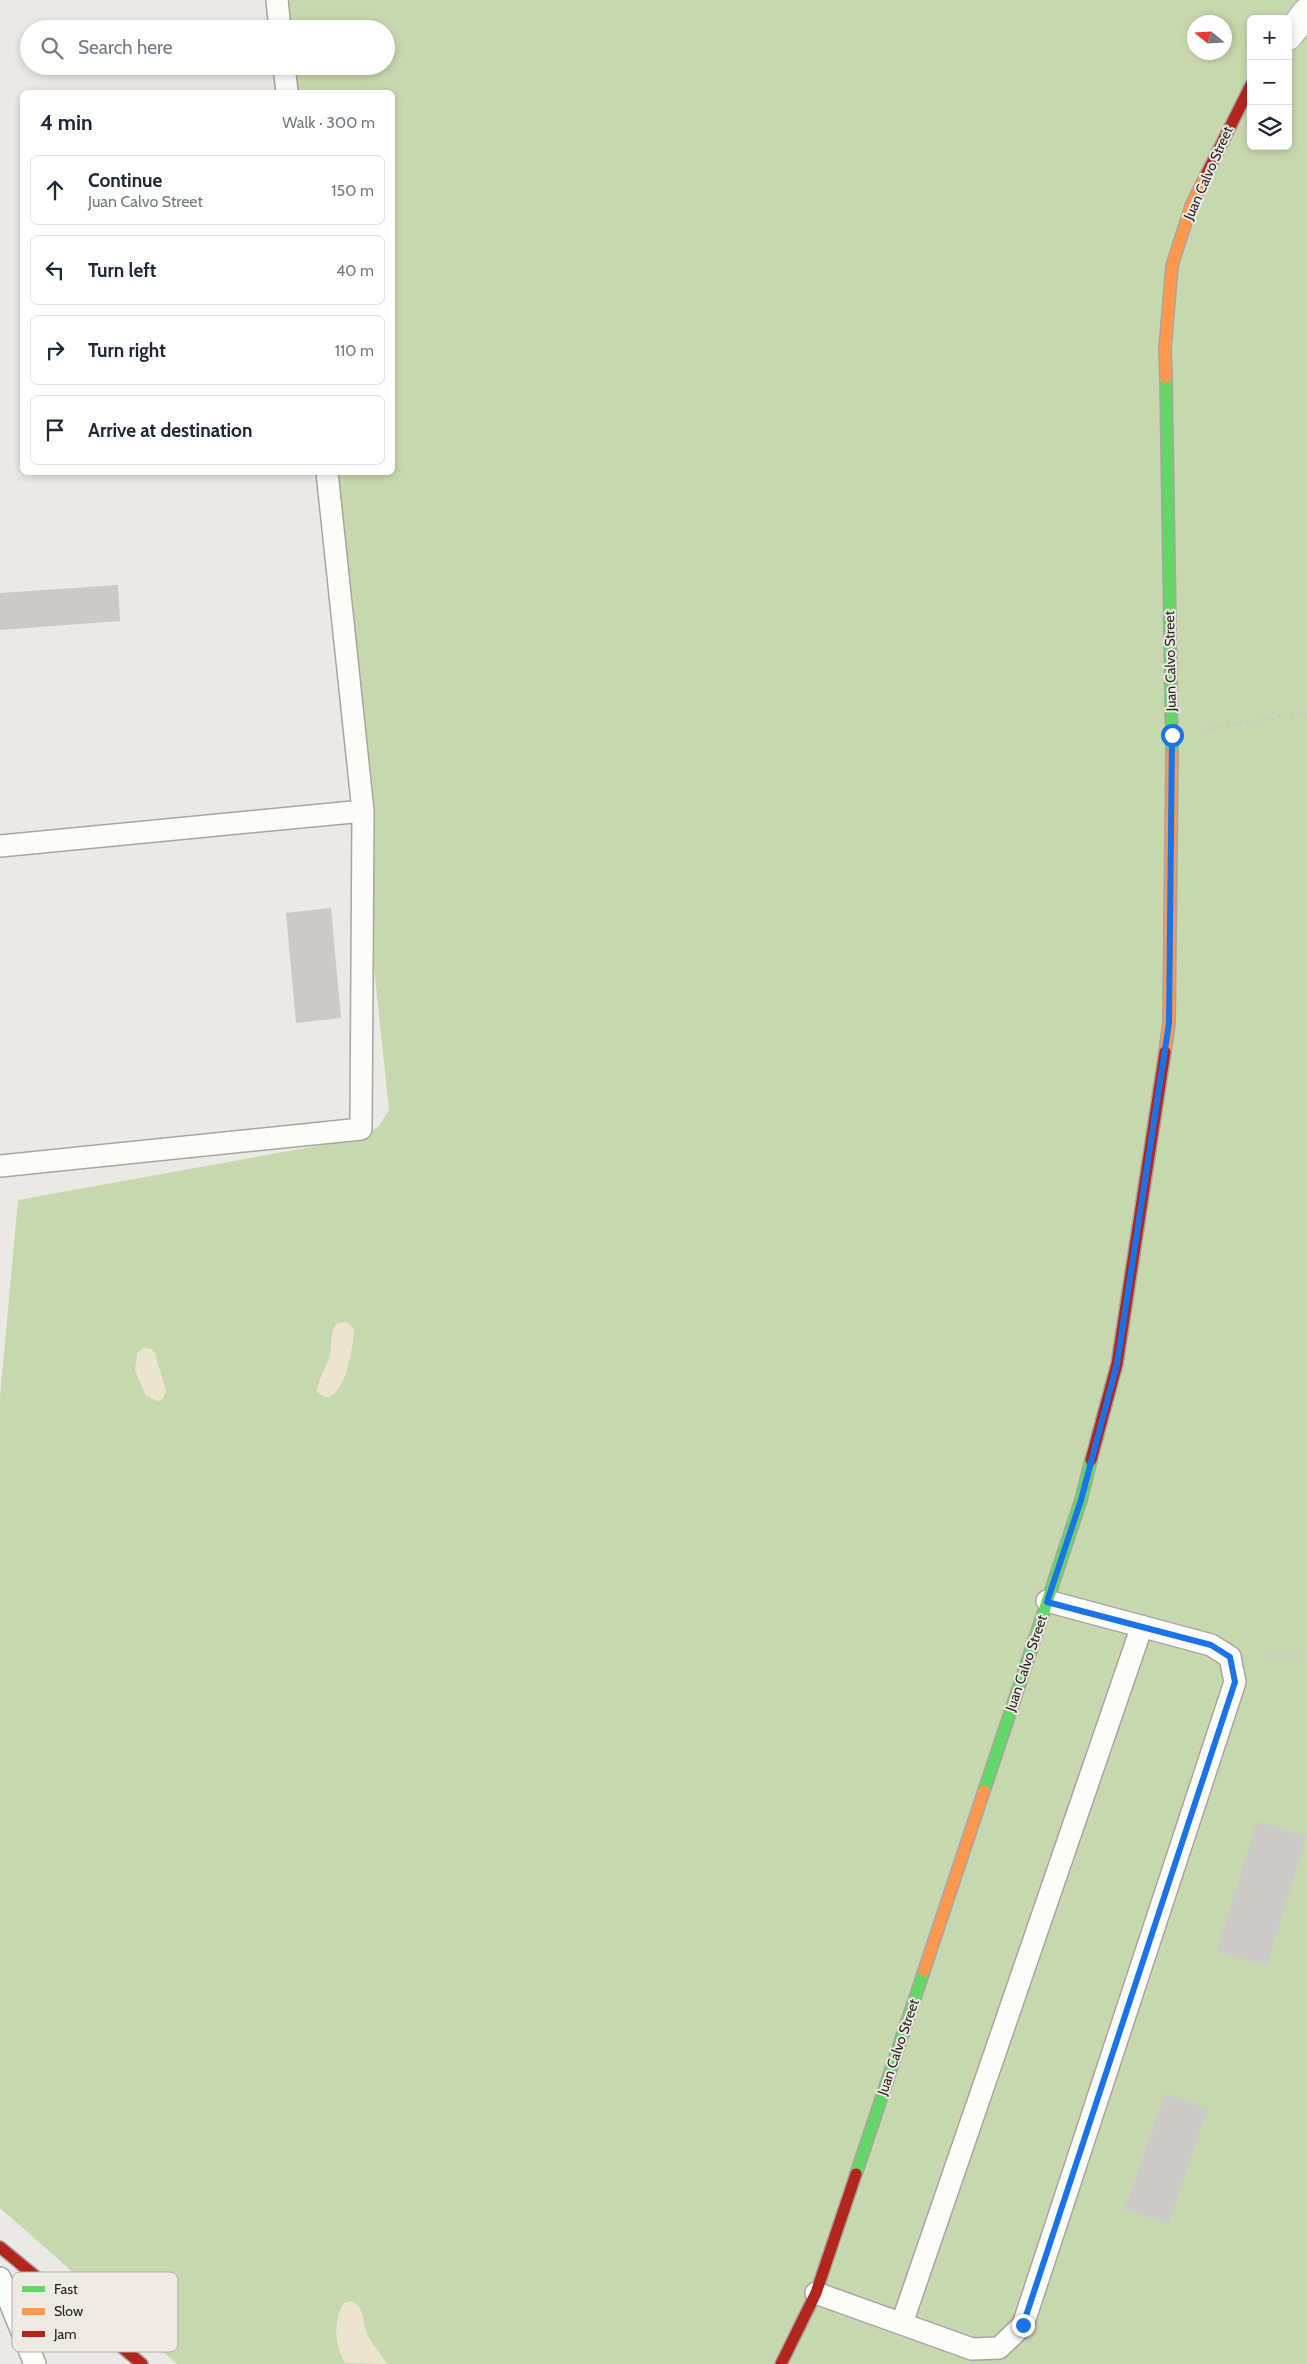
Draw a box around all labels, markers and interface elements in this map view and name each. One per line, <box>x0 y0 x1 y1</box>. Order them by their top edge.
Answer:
north arrow <box>1187 15 1232 60</box>
map controls <box>1247 15 1292 150</box>
button: + <box>1247 15 1292 60</box>
search box <box>20 20 395 75</box>
icon: search <box>38 34 66 62</box>
text: Search here <box>78 36 172 59</box>
button: − <box>1247 60 1292 105</box>
button: layers <box>1247 105 1292 150</box>
text: 4 min <box>40 110 93 135</box>
text: Walk · 300 m <box>282 113 375 132</box>
street label: Juan Calvo Street <box>1179 123 1237 224</box>
text: Continue <box>88 169 162 192</box>
icon: ahead <box>41 176 69 204</box>
text: 150 m <box>331 181 374 200</box>
text: Juan Calvo Street <box>88 192 203 211</box>
icon: left <box>41 256 69 284</box>
text: Turn left <box>88 259 156 282</box>
text: 40 m <box>336 261 374 280</box>
icon: right <box>41 336 69 364</box>
text: Turn right <box>88 339 166 362</box>
text: 110 m <box>335 341 374 360</box>
icon: arrive <box>41 416 69 444</box>
text: Arrive at destination <box>88 419 252 442</box>
street label: Juan Calvo Street <box>1160 610 1180 712</box>
route start <box>1161 724 1184 747</box>
street label: Juan Calvo Street <box>1001 1612 1051 1714</box>
street label: Juan Calvo Street <box>873 1996 923 2098</box>
legend <box>12 2272 178 2352</box>
text: Fast <box>54 2280 78 2298</box>
text: Slow <box>54 2302 83 2320</box>
route end <box>1012 2314 1035 2337</box>
text: Jam <box>53 2325 76 2343</box>

